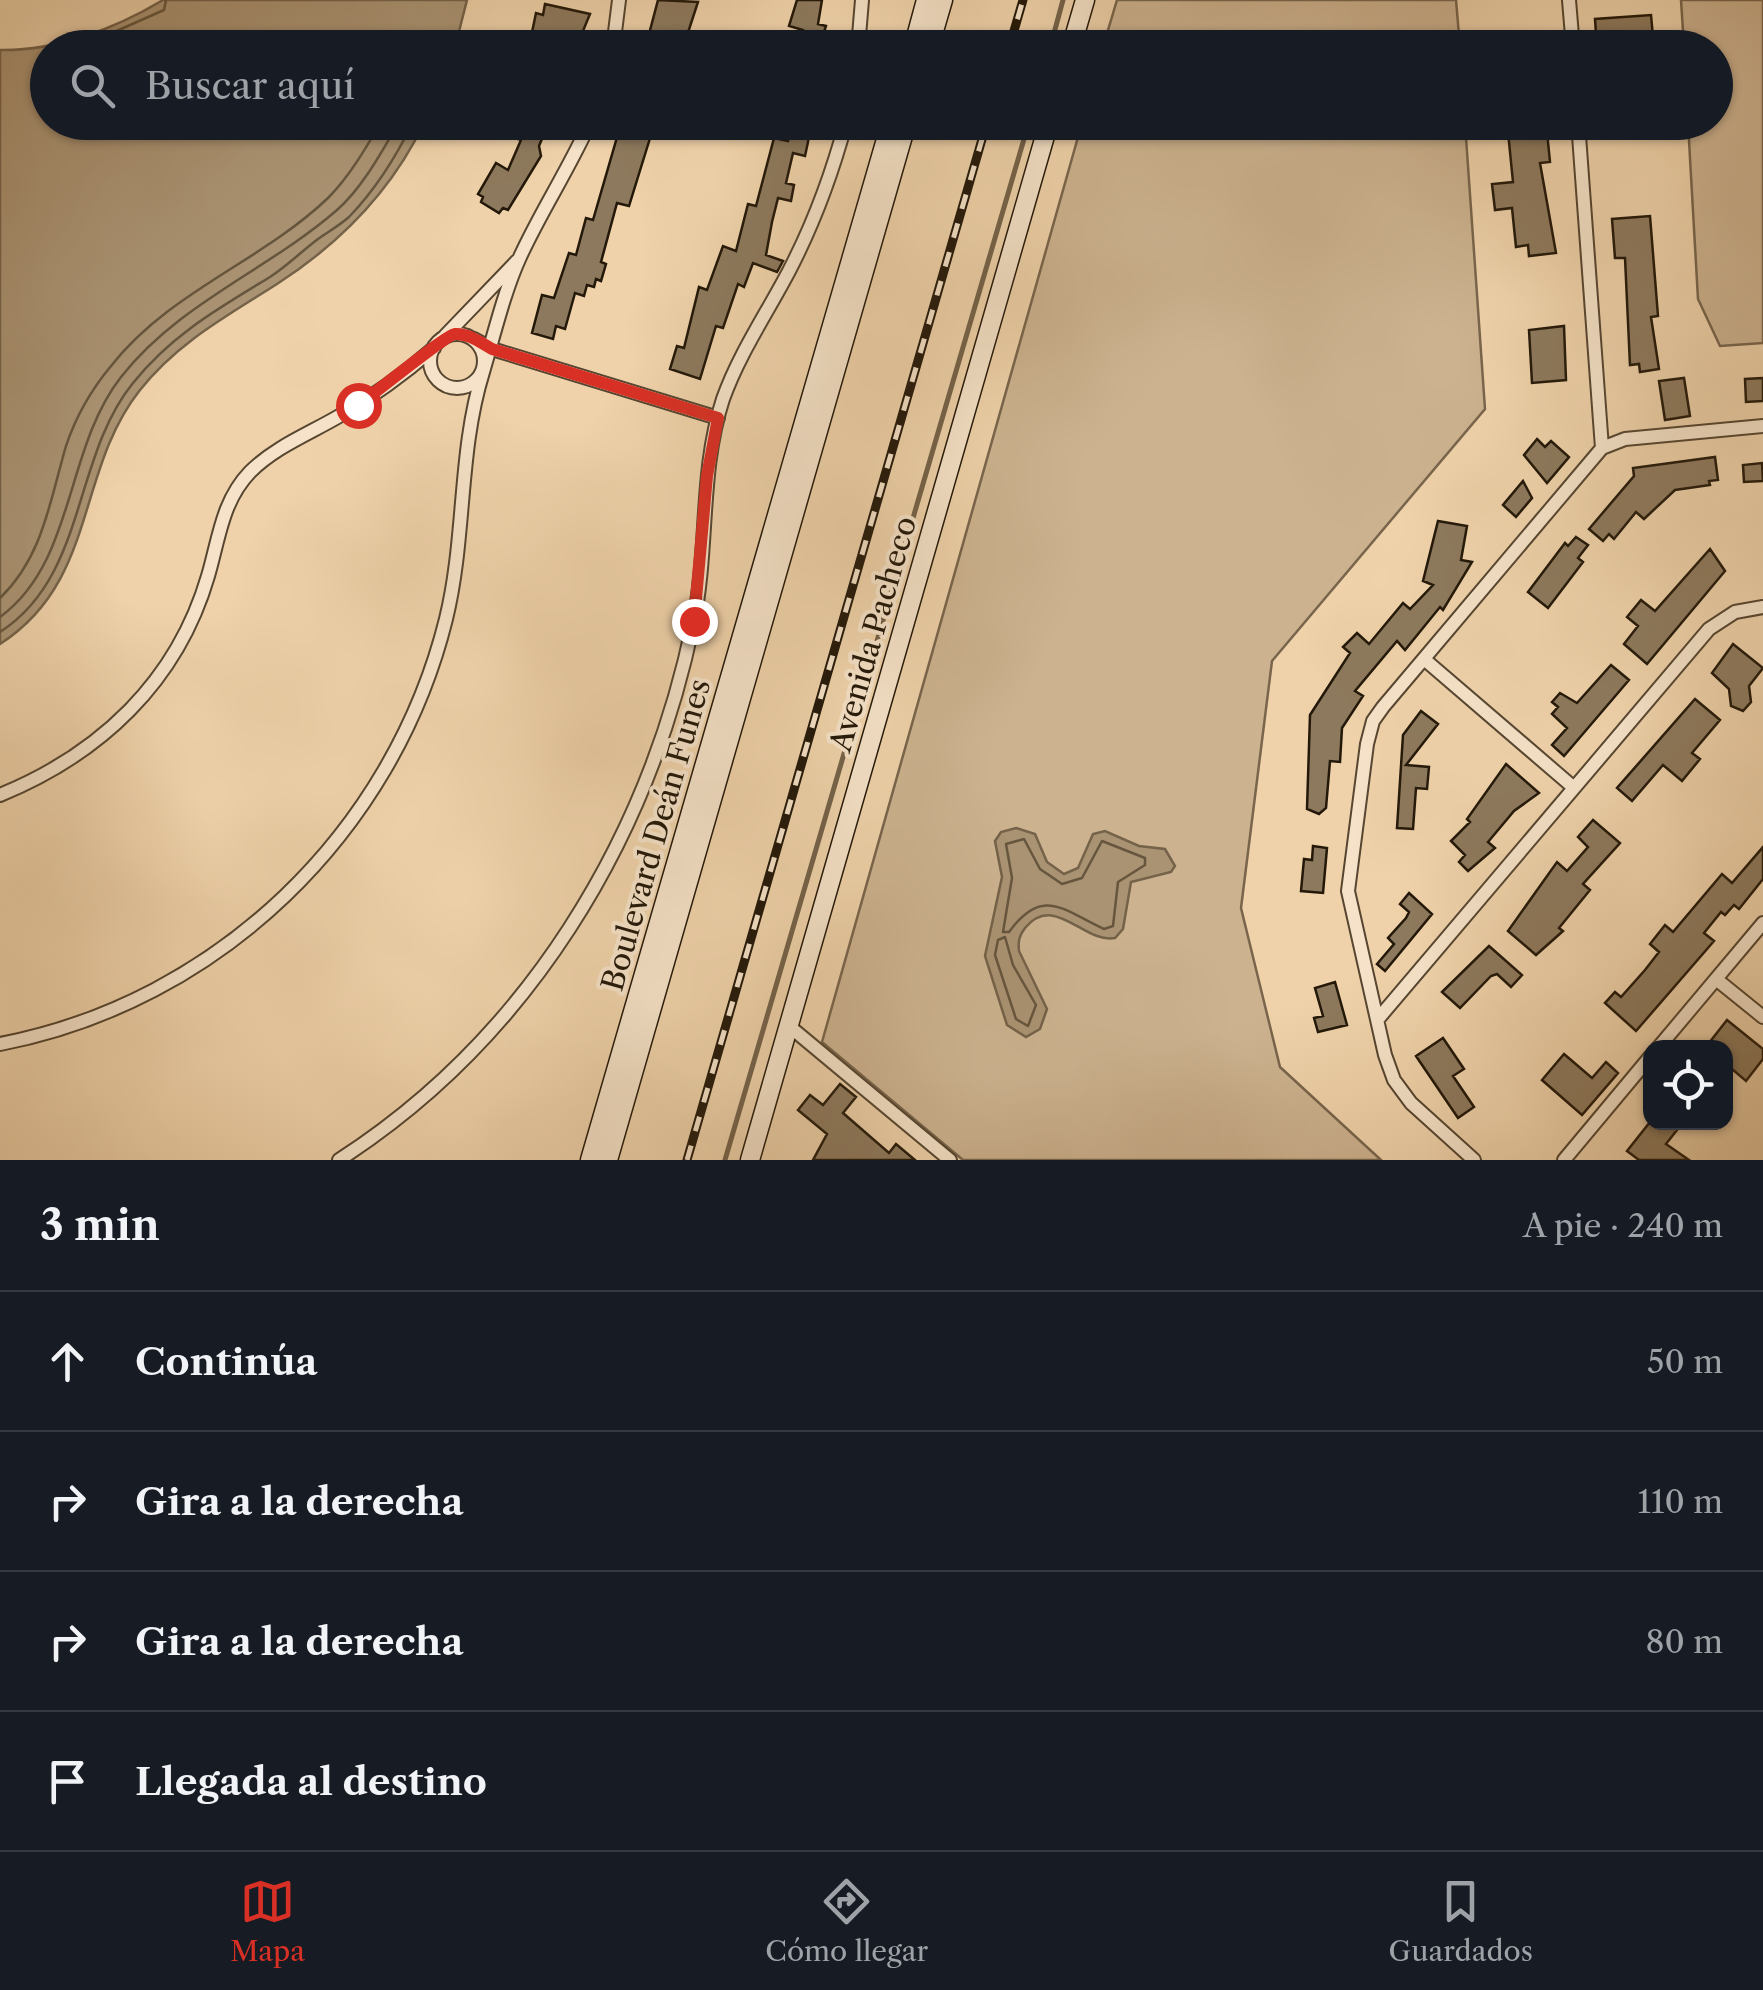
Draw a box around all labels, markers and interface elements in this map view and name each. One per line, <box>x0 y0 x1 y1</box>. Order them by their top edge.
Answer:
search box <box>30 30 1733 140</box>
icon: search <box>65 58 120 113</box>
text: Buscar aquí <box>145 62 355 109</box>
route start <box>336 383 382 429</box>
street label: Avenida Pacheco <box>821 512 924 757</box>
route end <box>672 599 718 645</box>
street label: Boulevard Deán Funes <box>594 675 718 995</box>
map controls <box>1643 1040 1733 1130</box>
button: locate <box>1643 1040 1733 1130</box>
text: 3 min <box>40 1199 160 1251</box>
text: A pie · 240 m <box>1523 1206 1723 1245</box>
icon: ahead <box>40 1334 95 1389</box>
text: Continúa <box>135 1338 318 1385</box>
text: 50 m <box>1647 1342 1723 1381</box>
icon: right <box>40 1474 95 1529</box>
text: Gira a la derecha <box>135 1478 463 1525</box>
text: 110 m <box>1637 1482 1723 1521</box>
icon: right <box>40 1614 95 1669</box>
text: Gira a la derecha <box>135 1618 463 1665</box>
text: 80 m <box>1645 1622 1723 1661</box>
icon: arrive <box>40 1754 95 1809</box>
text: Llegada al destino <box>135 1758 487 1805</box>
tab: Mapa <box>230 1874 305 1968</box>
tab: Cómo llegar <box>765 1874 928 1968</box>
tab: Guardados <box>1389 1874 1533 1968</box>

